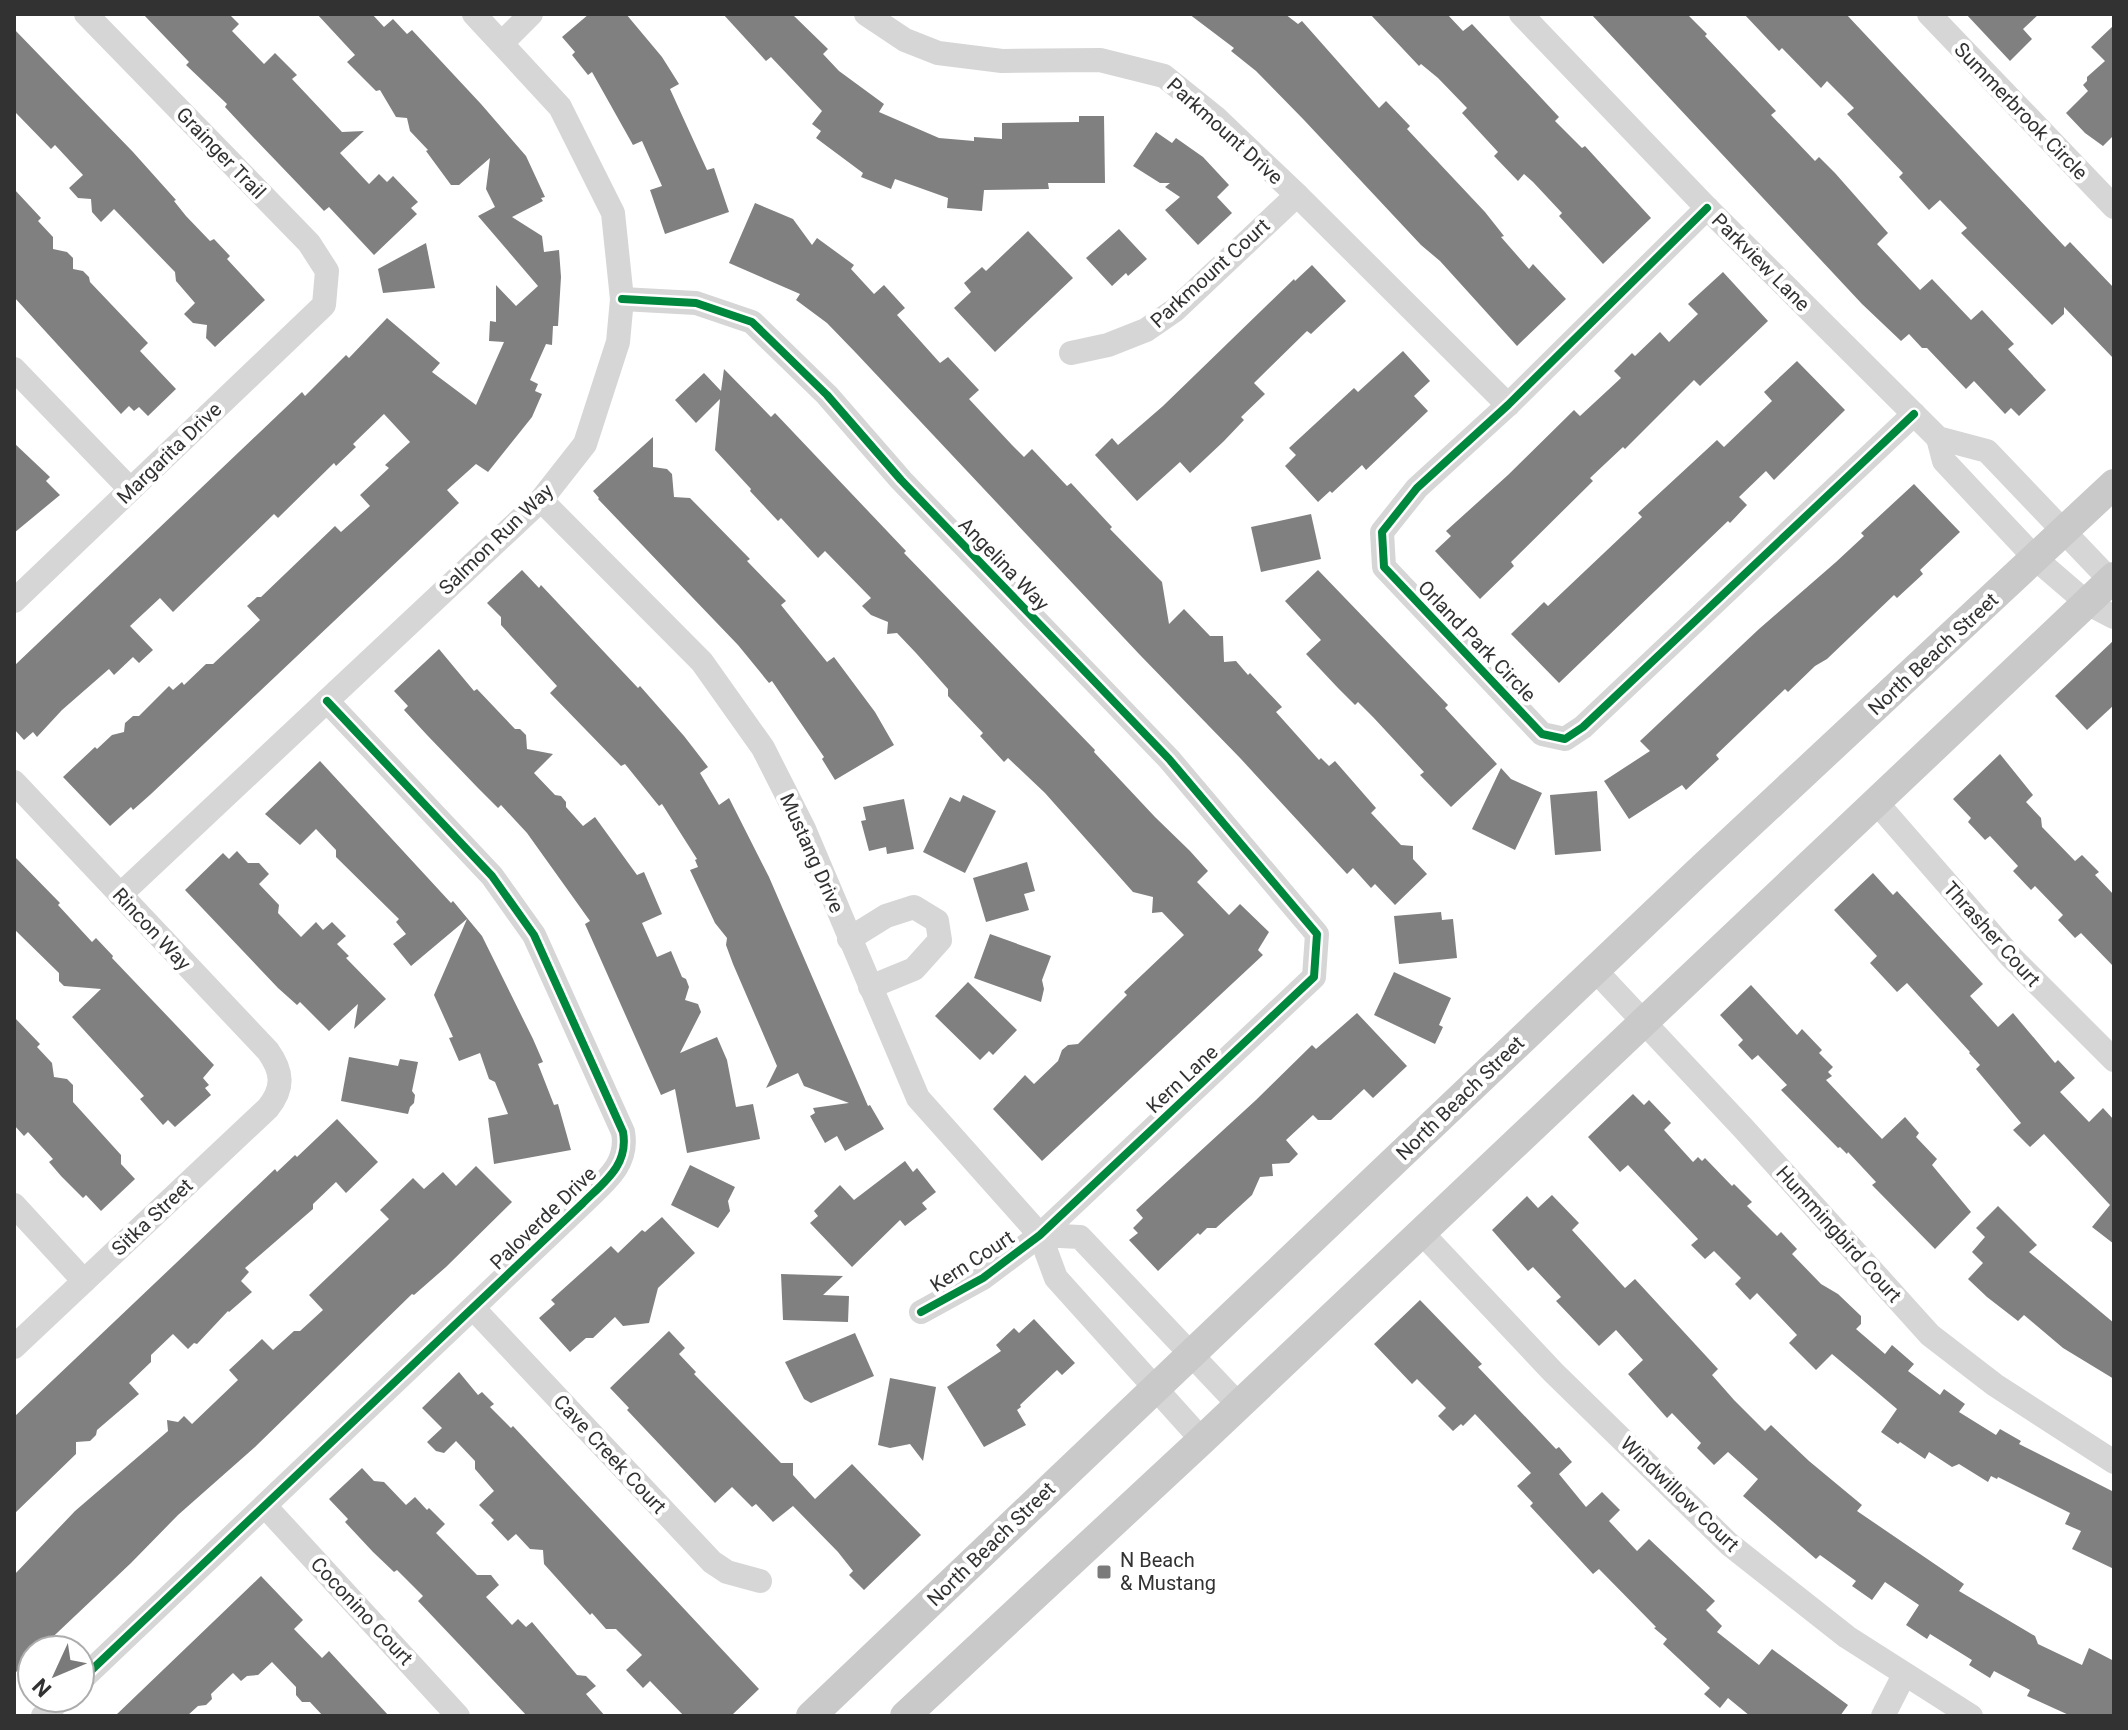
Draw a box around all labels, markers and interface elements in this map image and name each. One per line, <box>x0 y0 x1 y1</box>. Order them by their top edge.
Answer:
street label: Summerbrook Circle <box>1949 37 2093 185</box>
street label: Parkmount Drive <box>1162 73 1288 189</box>
street label: Grainger Trail <box>171 102 271 204</box>
street label: Parkview Lane <box>1707 208 1815 316</box>
street label: Parkmount Court <box>1145 213 1275 333</box>
street label: Margarita Drive <box>112 397 226 509</box>
street label: Salmon Run Way <box>434 478 559 600</box>
street label: Angelina Way <box>954 512 1055 616</box>
street label: Orland Park Circle <box>1413 575 1541 707</box>
street label: North Beach Street <box>1863 588 2003 720</box>
street label: Mustang Drive <box>775 789 849 917</box>
street label: Thrasher Court <box>1939 876 2045 992</box>
street label: Rincon Way <box>108 883 197 976</box>
street label: North Beach Street <box>1391 1031 1529 1165</box>
street label: Kern Lane <box>1141 1040 1223 1118</box>
street label: Paloverde Drive <box>485 1161 601 1275</box>
street label: Hummingbird Court <box>1771 1161 1907 1307</box>
street label: Sitka Street <box>107 1173 197 1261</box>
street label: Kern Court <box>926 1225 1018 1297</box>
street label: Cave Creek Court <box>549 1389 671 1519</box>
street label: Windwillow Court <box>1616 1431 1744 1557</box>
street label: North Beach Street <box>922 1477 1060 1611</box>
place label: N Beach & Mustang <box>1120 1548 1216 1595</box>
street label: Coconino Court <box>306 1552 418 1670</box>
marker: N Beach & Mustang <box>1095 1563 1113 1581</box>
north arrow <box>16 1634 96 1714</box>
text: N <box>28 1673 56 1702</box>

